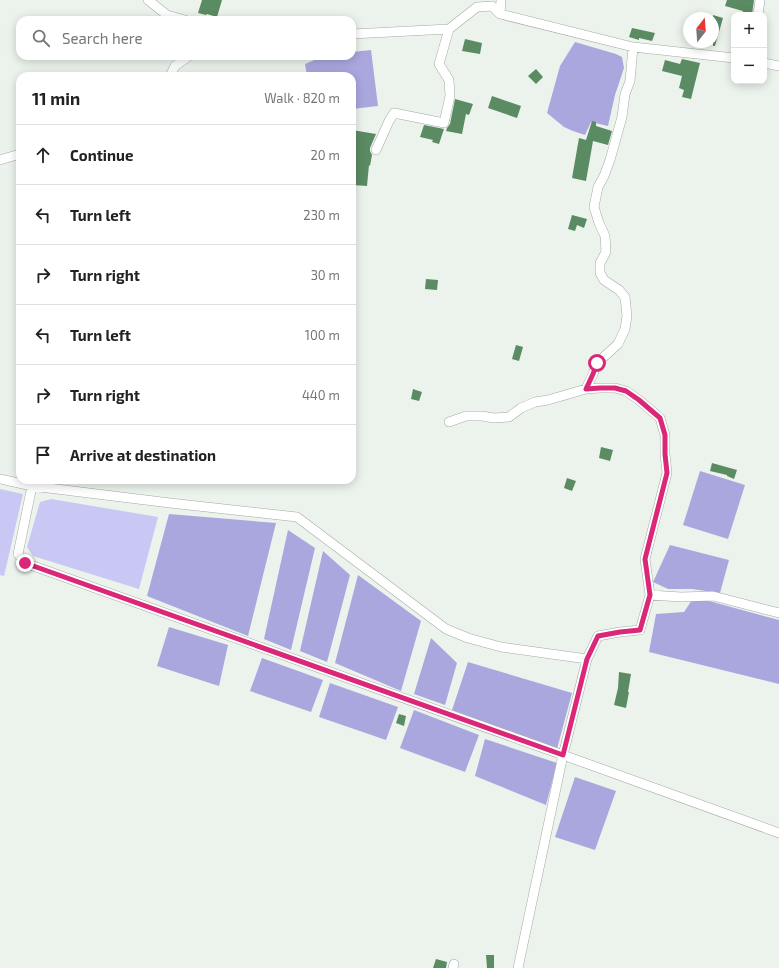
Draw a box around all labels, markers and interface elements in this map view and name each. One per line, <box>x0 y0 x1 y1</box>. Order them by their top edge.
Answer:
north arrow <box>683 12 719 48</box>
map controls <box>731 12 767 84</box>
button: + <box>731 12 767 48</box>
search box <box>16 16 356 60</box>
icon: search <box>30 27 52 49</box>
text: Search here <box>62 29 143 47</box>
button: − <box>731 48 767 84</box>
text: 11 min <box>32 88 80 108</box>
text: Walk · 820 m <box>264 90 340 106</box>
icon: ahead <box>32 144 54 166</box>
text: Continue <box>70 146 133 164</box>
text: 20 m <box>311 147 340 163</box>
icon: left <box>32 204 54 226</box>
text: Turn left <box>70 206 131 224</box>
text: 230 m <box>303 207 340 223</box>
icon: right <box>32 264 54 286</box>
text: Turn right <box>70 266 140 284</box>
text: 30 m <box>311 267 340 283</box>
icon: left <box>32 324 54 346</box>
text: Turn left <box>70 326 131 344</box>
text: 100 m <box>305 327 340 343</box>
route start <box>588 354 606 372</box>
icon: right <box>32 384 54 406</box>
text: Turn right <box>70 386 140 404</box>
text: 440 m <box>302 387 340 403</box>
icon: arrive <box>32 444 54 466</box>
text: Arrive at destination <box>70 446 216 464</box>
route end <box>16 554 34 572</box>

